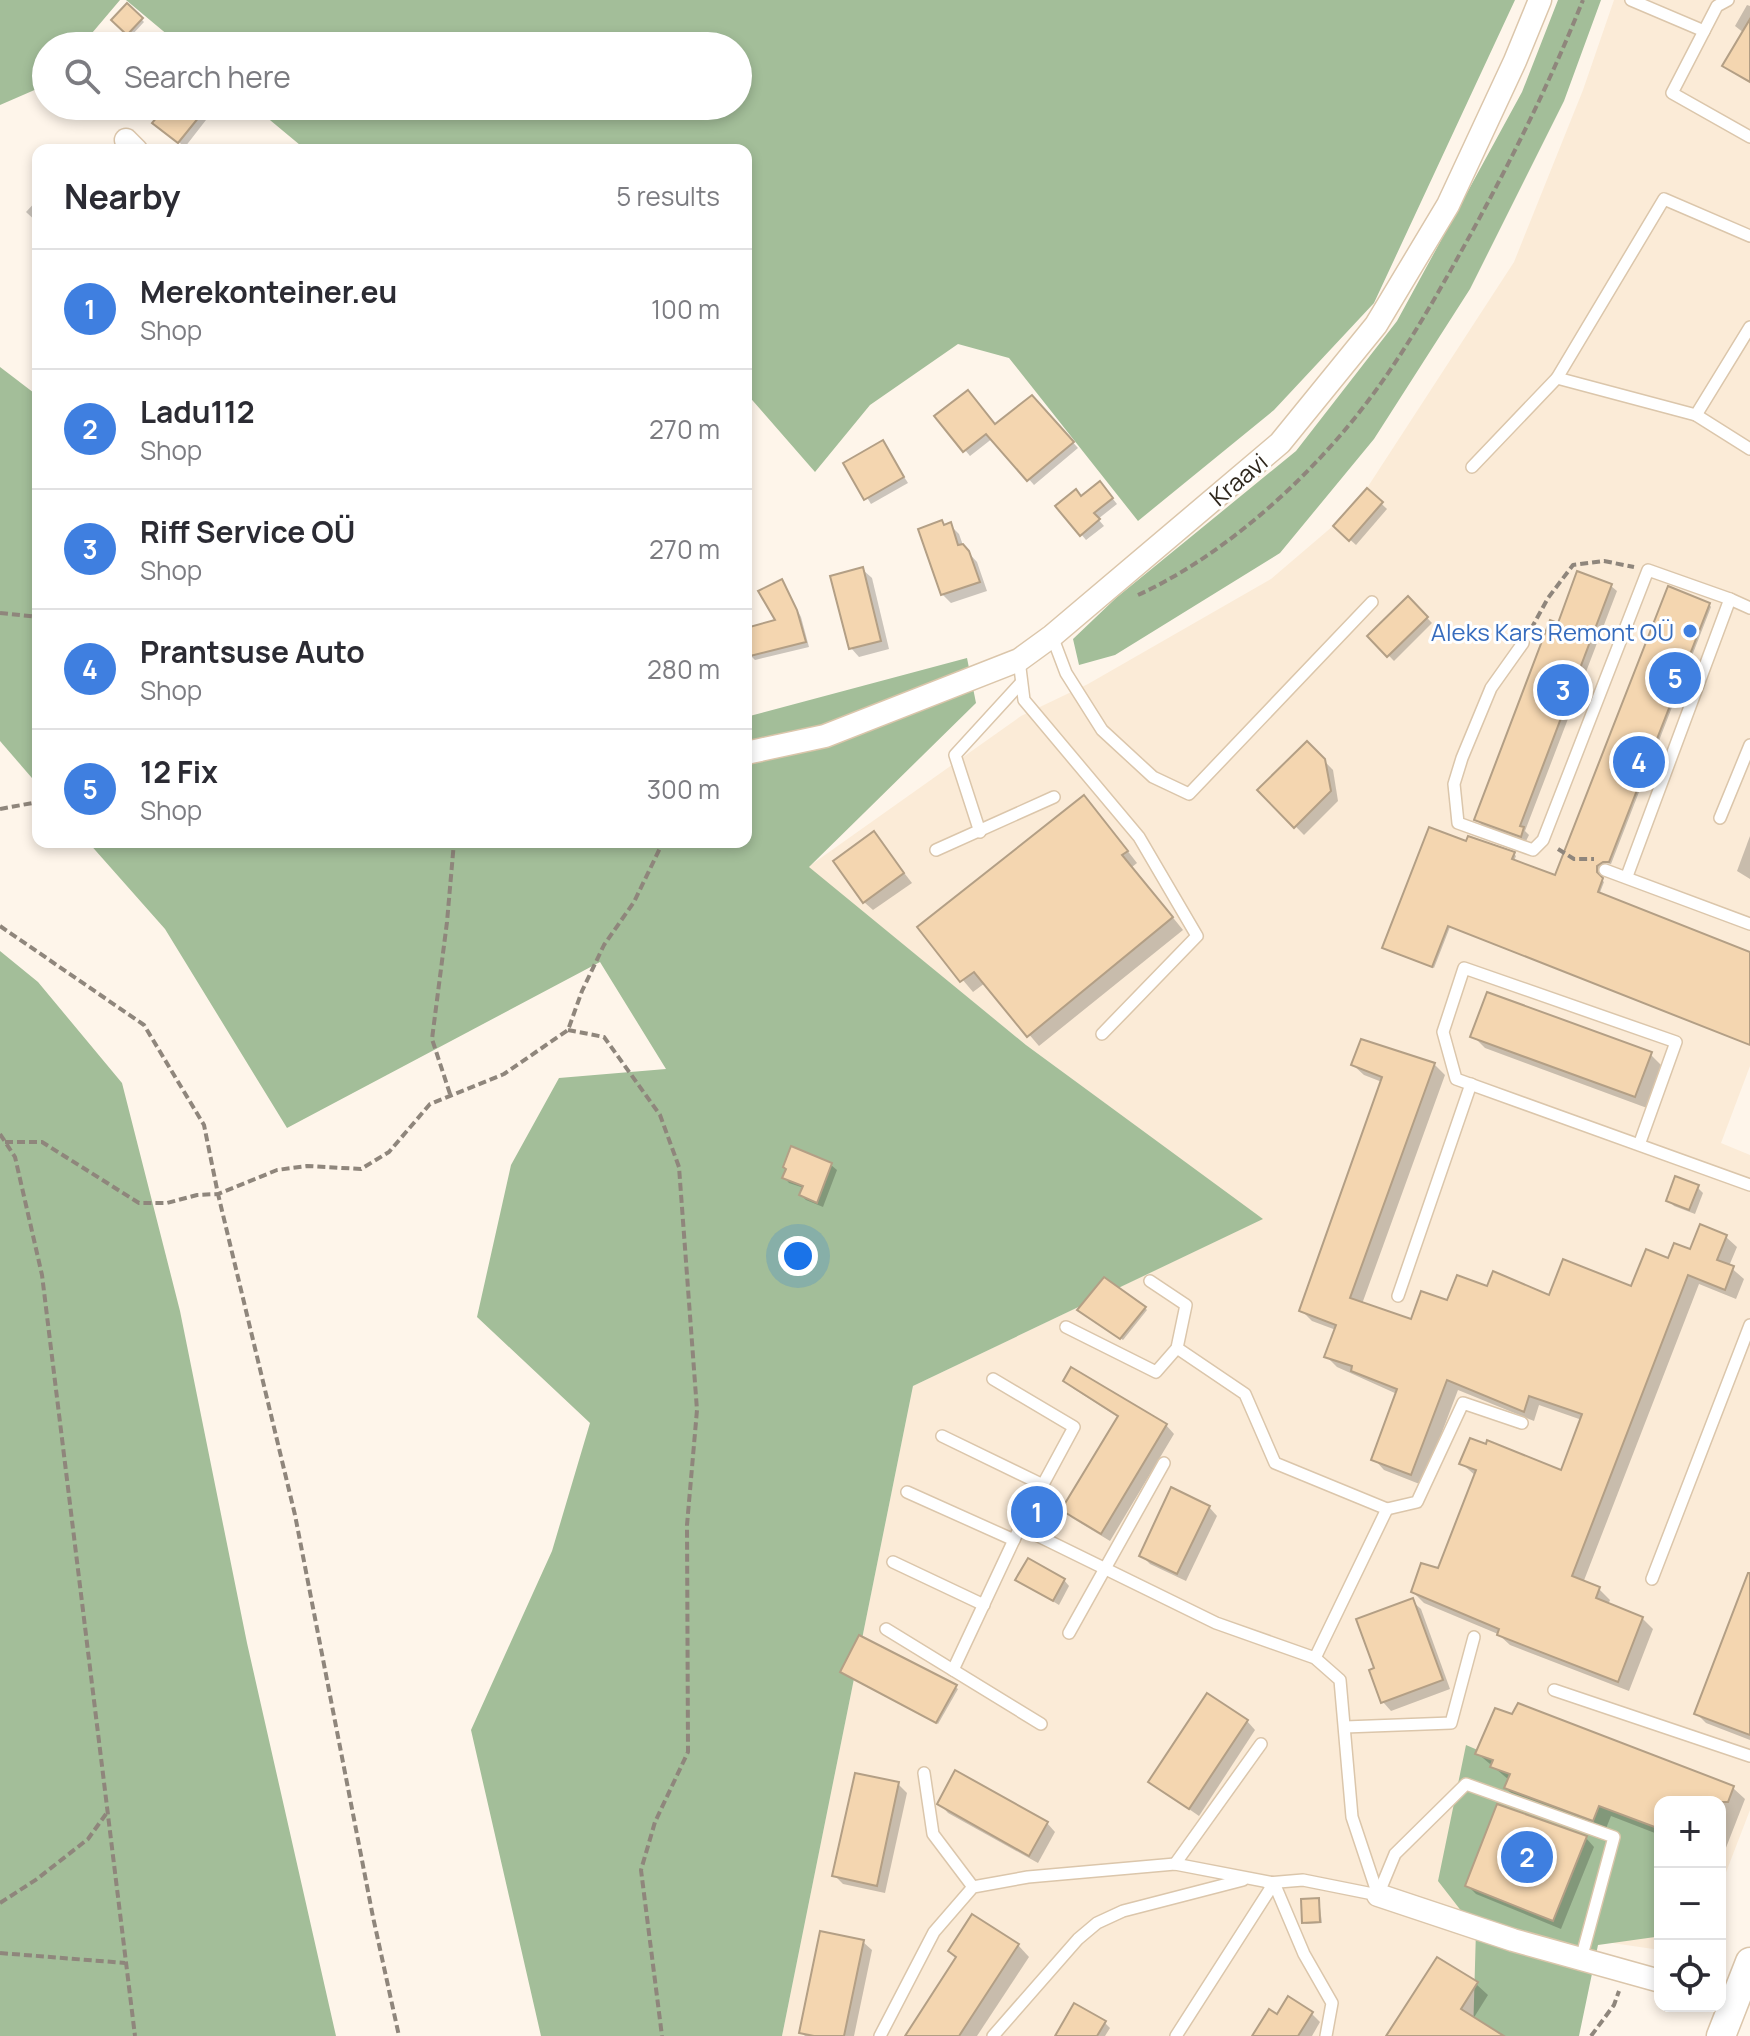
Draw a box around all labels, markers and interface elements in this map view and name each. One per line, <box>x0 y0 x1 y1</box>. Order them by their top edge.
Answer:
search box <box>32 32 752 120</box>
icon: search <box>60 54 104 98</box>
text: Search here <box>124 56 291 97</box>
text: Nearby <box>64 173 180 219</box>
text: 5 results <box>616 178 720 214</box>
text: Merekonteiner.eu <box>140 271 397 312</box>
text: 1 <box>84 291 96 327</box>
text: 100 m <box>651 291 720 327</box>
text: Shop <box>140 312 202 348</box>
text: Ladu112 <box>140 391 255 432</box>
text: 2 <box>82 411 98 447</box>
text: 270 m <box>649 411 720 447</box>
text: Shop <box>140 432 202 468</box>
street label: Kraavi <box>1202 445 1274 513</box>
text: Riff Service OÜ <box>140 511 355 552</box>
text: 3 <box>82 531 98 567</box>
text: 270 m <box>649 531 720 567</box>
text: Shop <box>140 552 202 588</box>
place label: Aleks Kars Remont OÜ <box>1431 615 1674 648</box>
marker: Aleks Kars Remont OÜ <box>1681 622 1699 640</box>
text: Prantsuse Auto <box>140 631 365 672</box>
pin: 5 <box>1649 648 1701 708</box>
text: 4 <box>82 651 98 687</box>
text: 280 m <box>647 651 720 687</box>
pin: 3 <box>1537 660 1589 720</box>
text: Shop <box>140 672 202 708</box>
pin: 4 <box>1613 732 1665 792</box>
text: 12 Fix <box>140 751 218 792</box>
text: 5 <box>82 771 98 807</box>
text: 300 m <box>647 771 720 807</box>
text: Shop <box>140 792 202 828</box>
your location <box>778 1236 818 1276</box>
pin: 1 <box>1011 1482 1063 1542</box>
map controls <box>1654 1796 1726 2012</box>
button: + <box>1654 1796 1726 1868</box>
pin: 2 <box>1501 1827 1553 1887</box>
button: − <box>1654 1868 1726 1940</box>
button: locate <box>1654 1940 1726 2012</box>

